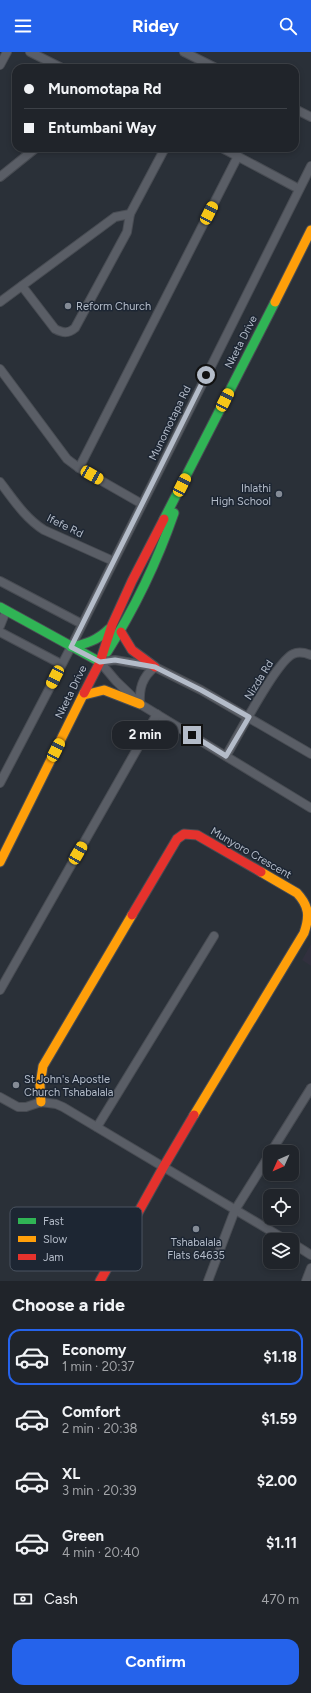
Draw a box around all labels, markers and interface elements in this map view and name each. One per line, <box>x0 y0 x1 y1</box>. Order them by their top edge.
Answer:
icon: menu <box>12 15 34 37</box>
text: Ridey <box>132 15 179 37</box>
icon: search <box>277 15 299 37</box>
text: Munomotapa Rd <box>48 80 161 98</box>
text: Entumbani Way <box>48 119 157 137</box>
car <box>198 200 220 226</box>
place label: Reform Church <box>76 300 151 313</box>
marker: Reform Church <box>63 301 73 311</box>
street label: Nketa Drive <box>222 313 260 371</box>
route start <box>197 366 215 384</box>
street label: Munomotapa Rd <box>146 383 194 463</box>
car <box>214 387 236 413</box>
car <box>79 464 105 486</box>
car <box>171 472 193 498</box>
place label: Ihlathi High School <box>211 482 271 508</box>
marker: Ihlathi High School <box>274 489 284 499</box>
street label: Ifefe Rd <box>45 512 85 540</box>
street label: Nizda Rd <box>242 658 276 702</box>
street label: Nketa Drive <box>53 663 89 721</box>
car <box>44 664 66 690</box>
callout: 2 min <box>112 721 178 749</box>
route end <box>183 726 201 744</box>
text: 2 min <box>129 727 161 742</box>
car <box>45 737 67 763</box>
street label: Munyoro Crescent <box>208 825 294 881</box>
car <box>67 840 89 866</box>
place label: St John's Apostle Church Tshabalala <box>24 1073 113 1099</box>
marker: St John's Apostle Church Tshabalala <box>11 1080 21 1090</box>
north arrow <box>263 1145 299 1181</box>
map controls <box>263 1145 299 1269</box>
button: locate <box>263 1189 299 1225</box>
legend <box>10 1207 142 1271</box>
text: Fast <box>43 1215 64 1228</box>
marker: Tshabalala Flats 64635 <box>191 1224 201 1234</box>
text: Slow <box>43 1233 67 1246</box>
button: layers <box>263 1233 299 1269</box>
place label: Tshabalala Flats 64635 <box>167 1236 225 1262</box>
text: Jam <box>43 1251 64 1264</box>
text: Choose a ride <box>12 1294 125 1316</box>
icon: car <box>14 1339 50 1375</box>
text: Economy <box>62 1341 127 1359</box>
text: $1.18 <box>263 1348 297 1366</box>
text: 1 min · 20:37 <box>62 1359 135 1374</box>
icon: car <box>14 1401 50 1437</box>
text: Comfort <box>62 1403 121 1421</box>
text: $1.59 <box>261 1410 297 1428</box>
text: 2 min · 20:38 <box>62 1421 137 1436</box>
icon: car <box>14 1463 50 1499</box>
text: XL <box>62 1465 80 1483</box>
text: $2.00 <box>257 1472 297 1490</box>
text: 3 min · 20:39 <box>62 1483 137 1498</box>
icon: car <box>14 1525 50 1561</box>
text: Green <box>62 1527 104 1545</box>
text: $1.11 <box>266 1534 297 1552</box>
text: 4 min · 20:40 <box>62 1545 140 1560</box>
icon: cash <box>12 1588 34 1610</box>
text: Cash <box>44 1590 78 1608</box>
text: 470 m <box>261 1592 299 1607</box>
button: Confirm <box>12 1639 299 1685</box>

